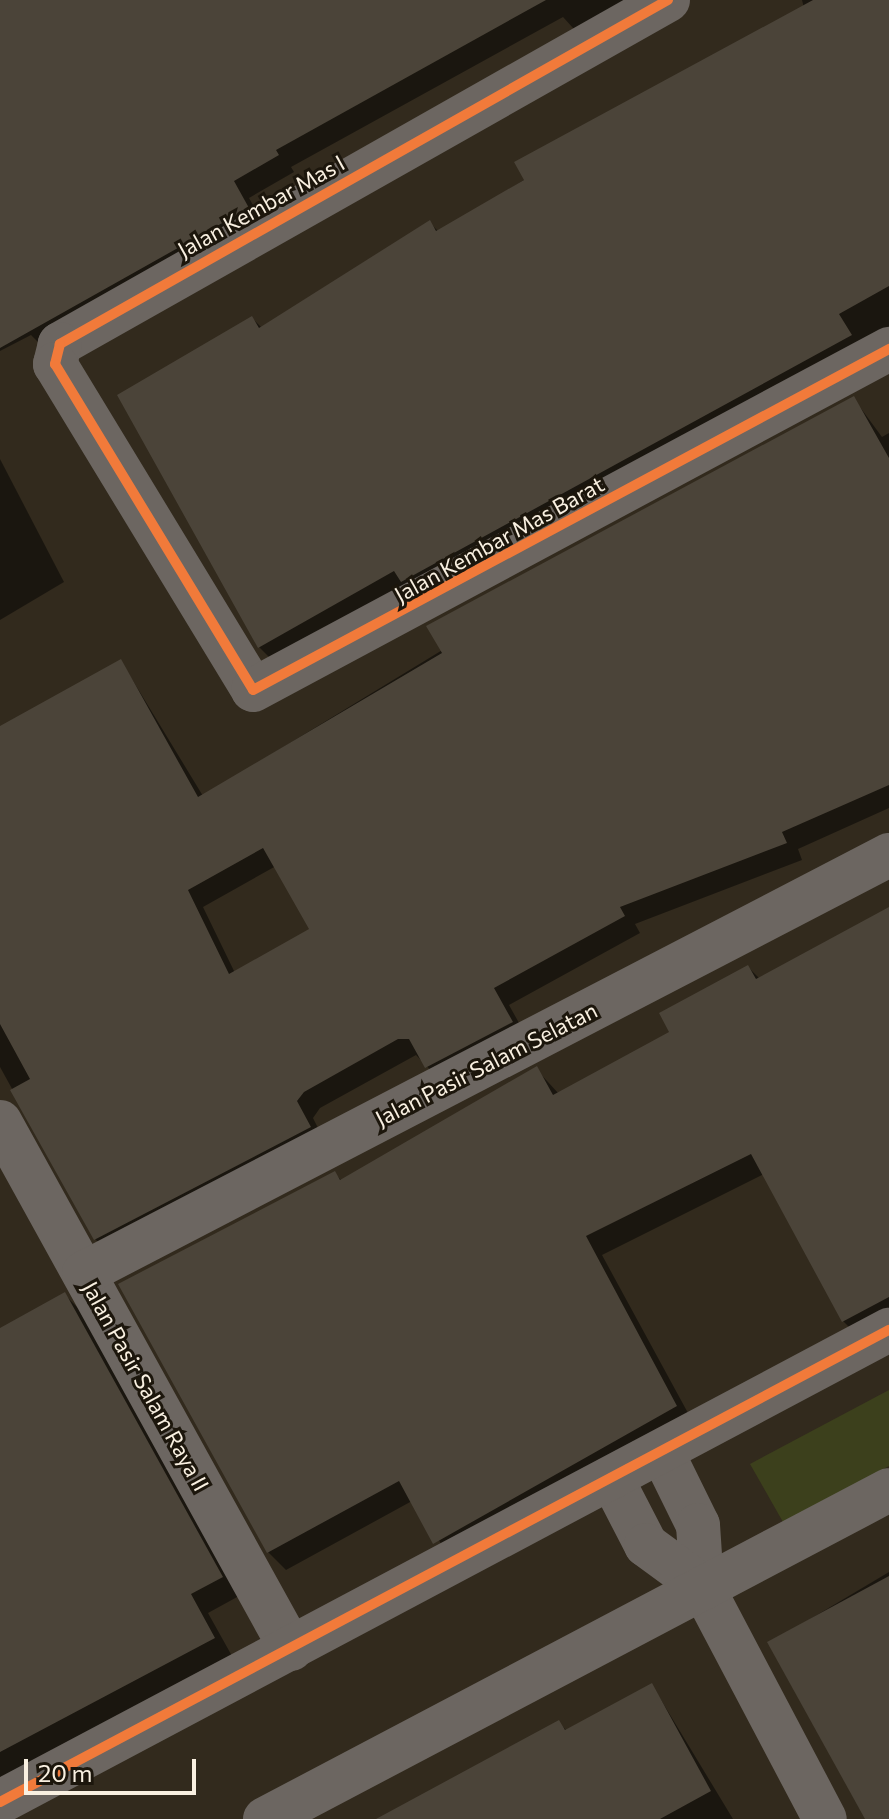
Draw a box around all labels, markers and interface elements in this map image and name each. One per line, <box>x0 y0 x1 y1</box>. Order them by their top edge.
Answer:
street label: Jalan Kembar Mas I <box>173 149 349 263</box>
street label: Jalan Kembar Mas Barat <box>390 470 608 608</box>
street label: Jalan Pasir Salam Selatan <box>371 997 601 1131</box>
street label: Jalan Pasir Salam Raya II <box>77 1276 215 1496</box>
scale bar <box>28 1743 200 1793</box>
text: 20 m <box>38 1758 92 1787</box>

